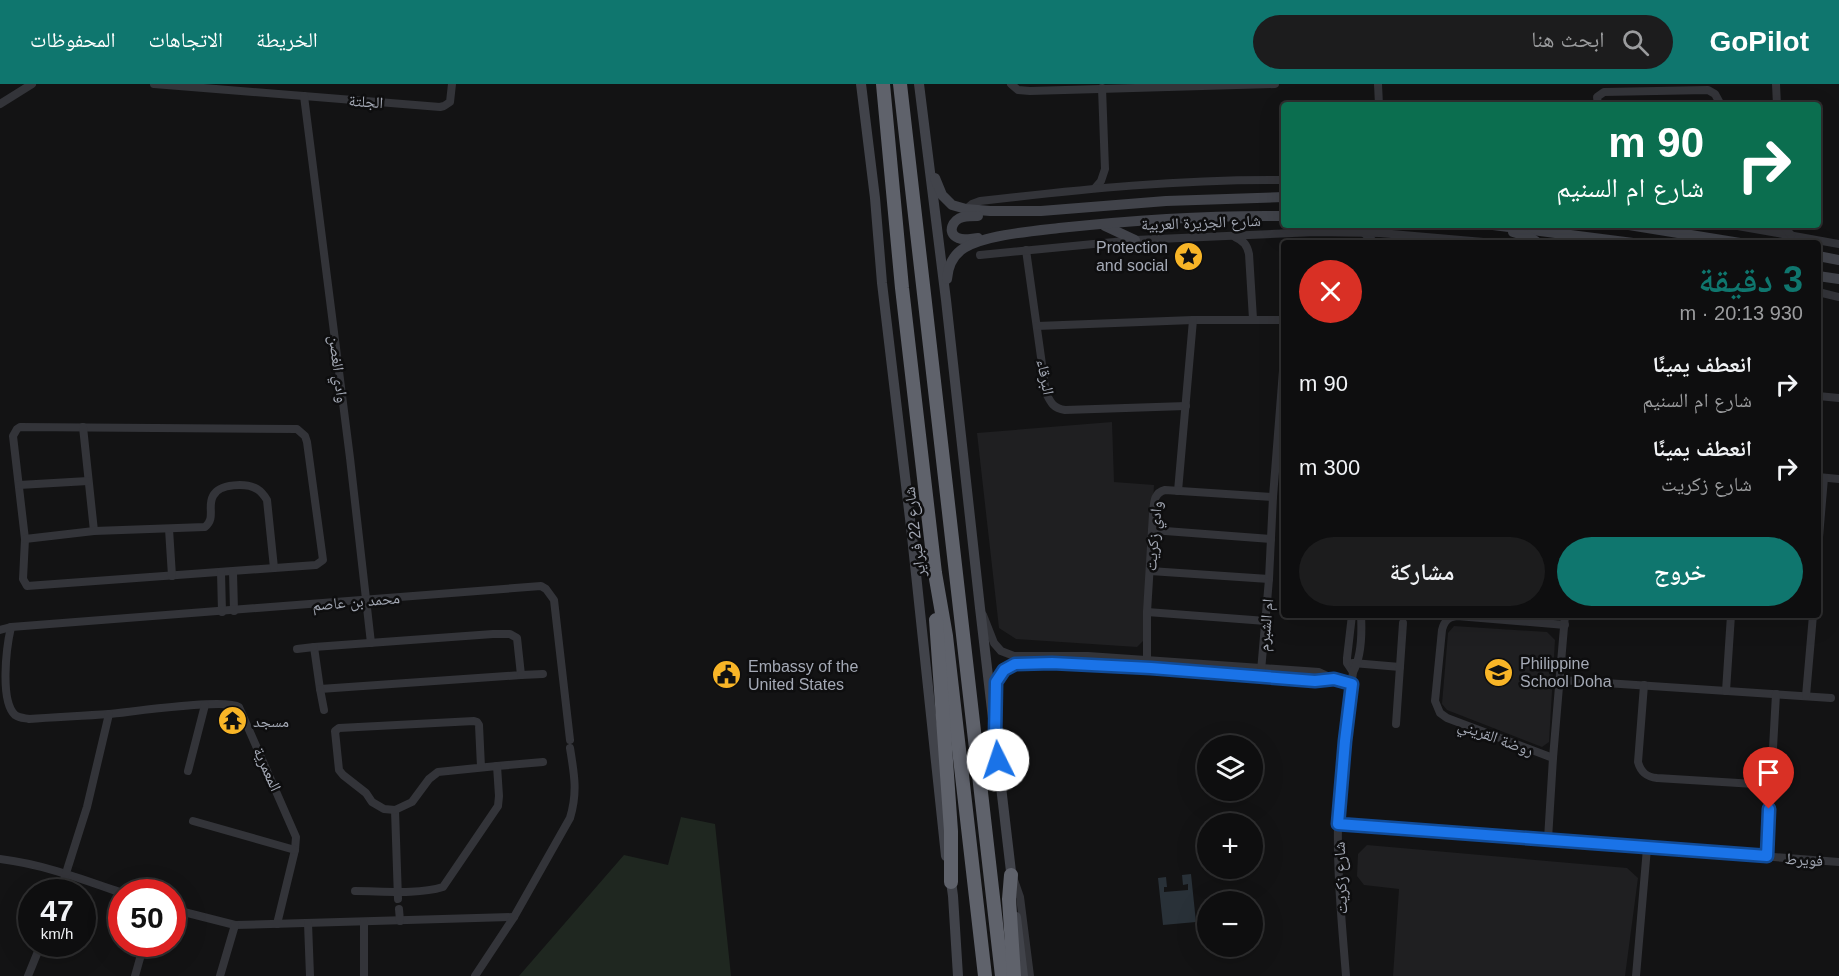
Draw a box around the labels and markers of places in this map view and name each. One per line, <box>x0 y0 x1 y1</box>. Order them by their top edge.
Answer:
place label: Protection and social <box>1096 239 1168 274</box>
place icon: Protection and social <box>1173 240 1205 272</box>
place label: Philippine School Doha <box>1520 655 1612 690</box>
school or university icon: Philippine School Doha <box>1483 656 1515 688</box>
place label: Embassy of the United States <box>748 658 858 693</box>
public building icon: Embassy of the United States <box>711 659 743 691</box>
temple icon: مسجد <box>216 705 248 737</box>
place label: مسجد <box>253 713 289 730</box>
pin <box>1743 747 1794 809</box>

